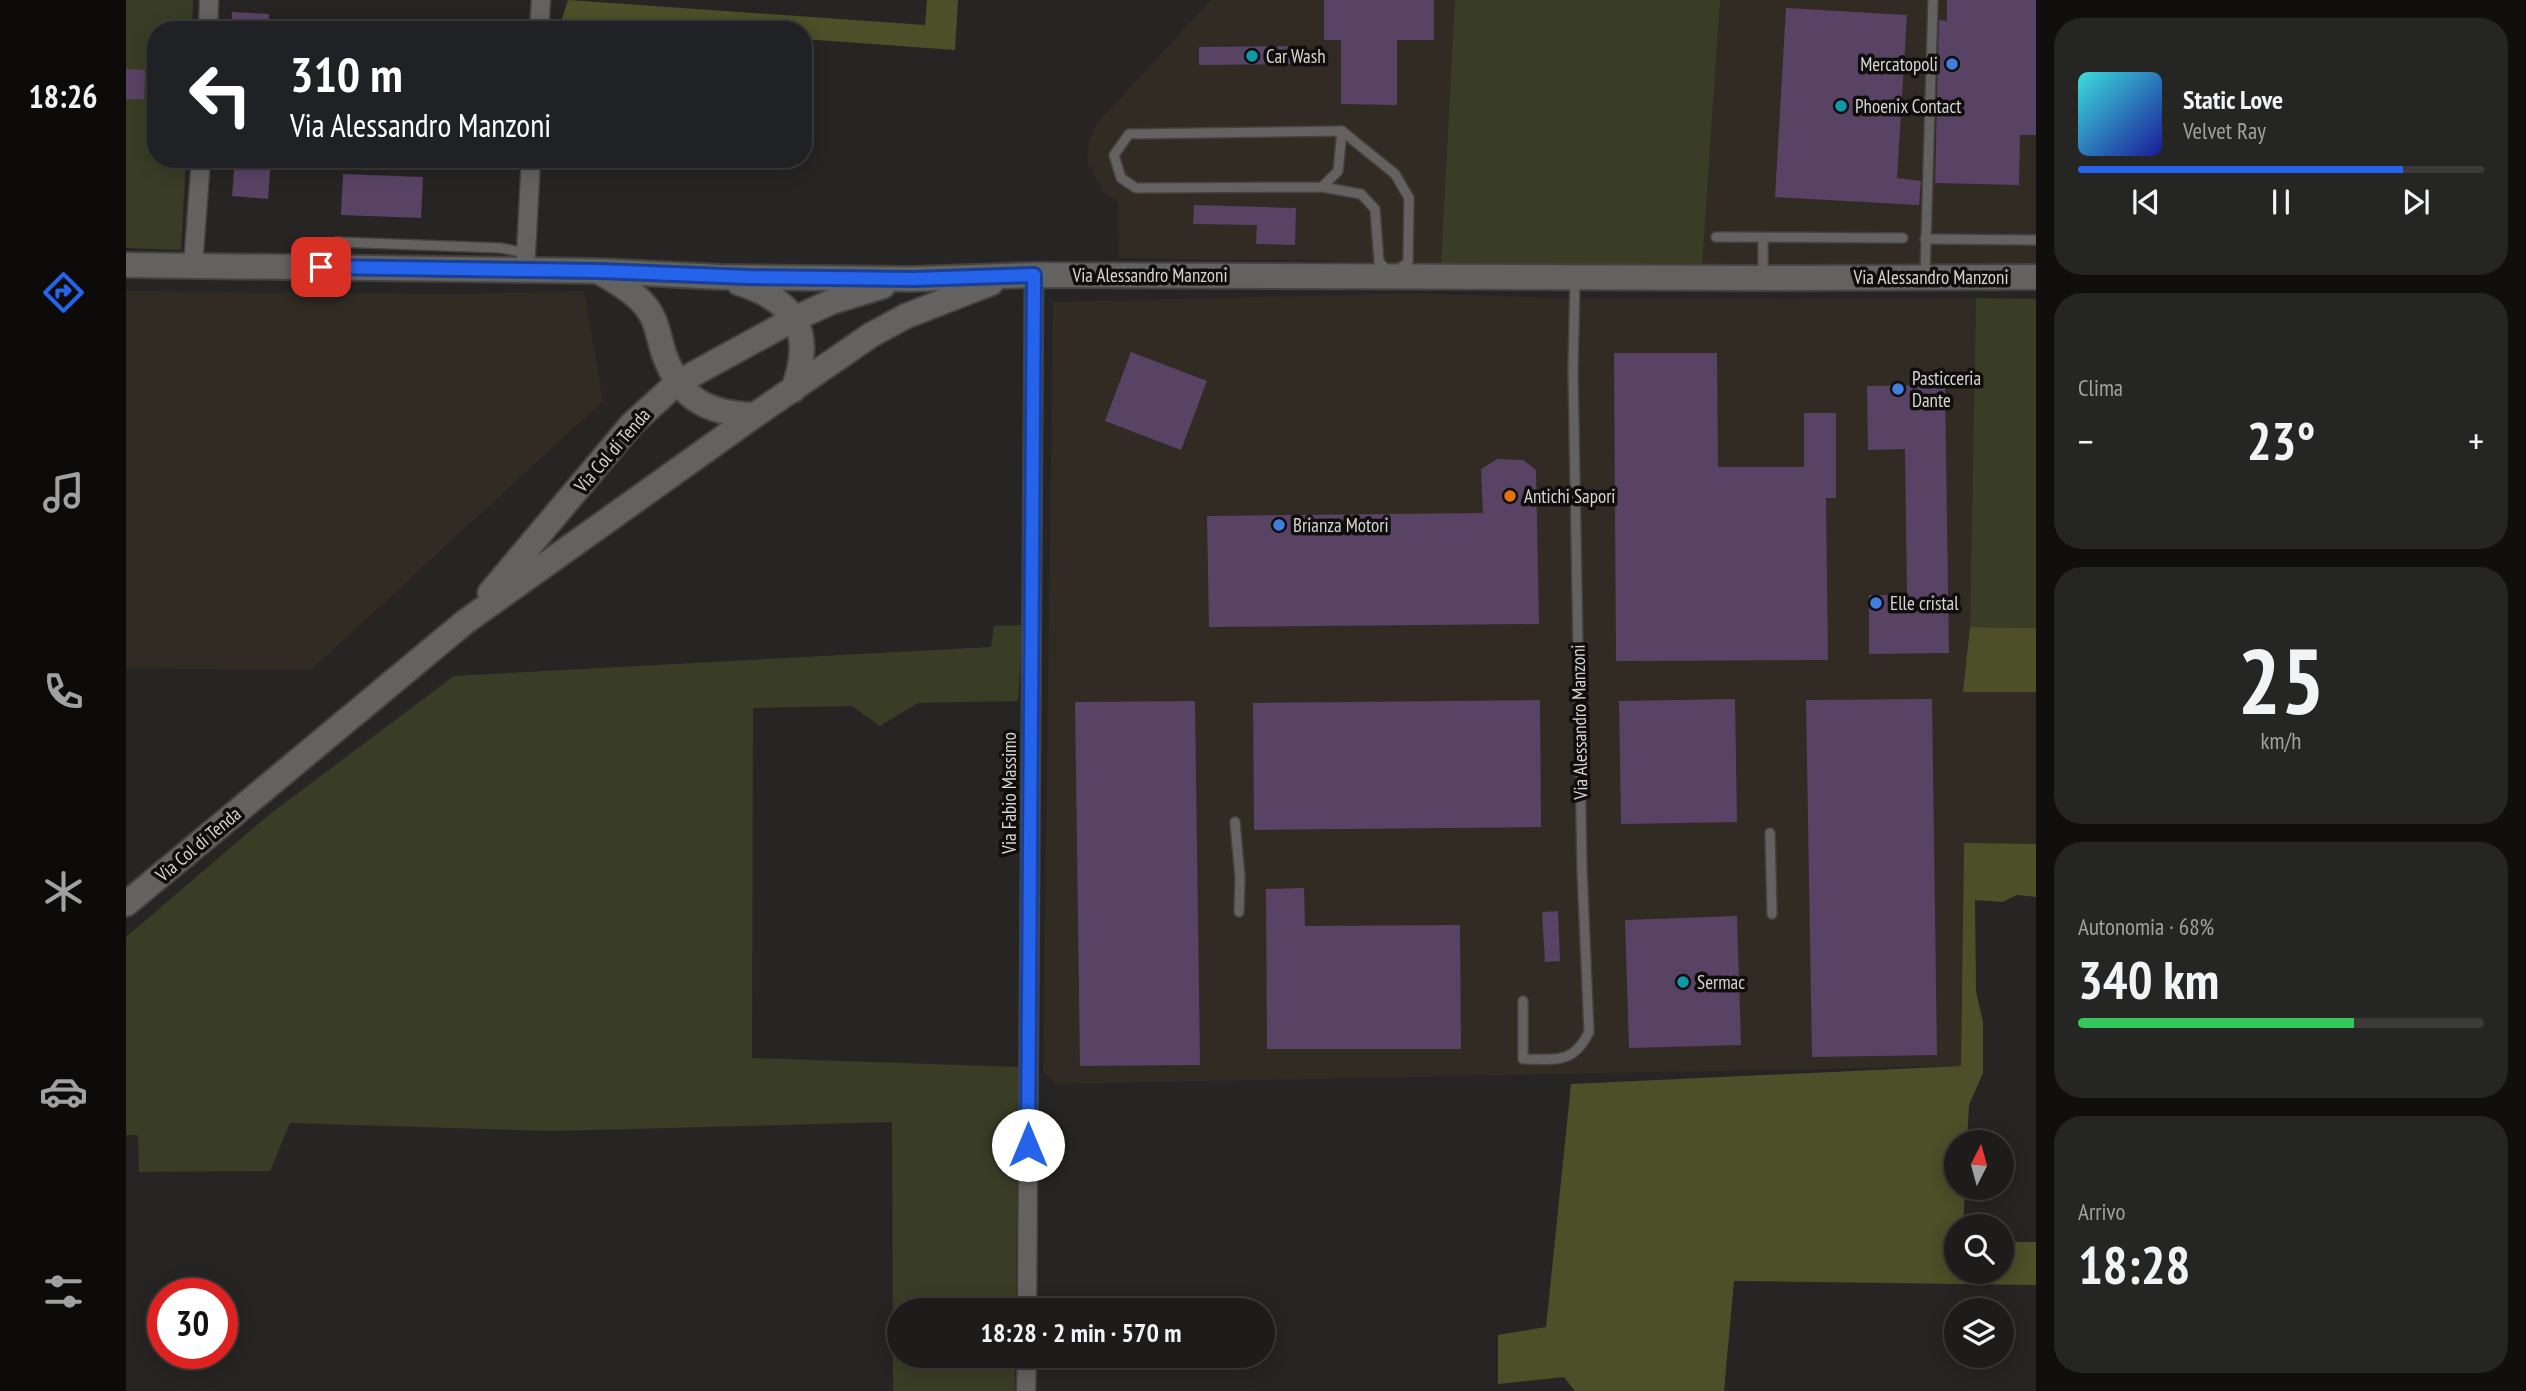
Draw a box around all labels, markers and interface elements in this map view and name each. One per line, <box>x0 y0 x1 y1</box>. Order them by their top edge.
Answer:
text: 310 m <box>290 42 403 106</box>
place label: Car Wash <box>1266 44 1326 68</box>
marker: Car Wash <box>1244 48 1260 64</box>
icon: left <box>175 49 266 140</box>
place label: Mercatopoli <box>1860 52 1938 76</box>
marker: Mercatopoli <box>1944 56 1960 72</box>
text: 18:26 <box>28 75 98 117</box>
text: Static Love <box>2183 83 2283 116</box>
place label: Phoenix Contact <box>1855 94 1962 118</box>
marker: Phoenix Contact <box>1833 98 1849 114</box>
text: Via Alessandro Manzoni <box>290 104 551 146</box>
text: Velvet Ray <box>2183 116 2266 145</box>
icon: previous <box>2127 183 2165 221</box>
icon: pause <box>2262 183 2300 221</box>
icon: next <box>2397 183 2435 221</box>
pin <box>291 237 351 297</box>
icon: arrive <box>302 248 340 286</box>
street label: Via Alessandro Manzoni <box>1071 263 1228 287</box>
street label: Via Alessandro Manzoni <box>1852 265 2009 289</box>
icon: directions <box>39 268 88 317</box>
place label: Pasticceria Dante <box>1912 366 1981 412</box>
text: Clima <box>2078 373 2123 402</box>
marker: Pasticceria Dante <box>1890 381 1906 397</box>
street label: Via Col di Tenda <box>568 403 655 498</box>
text: 23° <box>2247 407 2315 474</box>
text: − <box>2078 416 2094 465</box>
text: + <box>2468 416 2484 465</box>
icon: music <box>39 468 88 517</box>
place label: Antichi Sapori <box>1524 484 1616 508</box>
marker: Antichi Sapori <box>1502 488 1518 504</box>
place label: Brianza Motori <box>1293 513 1389 537</box>
marker: Brianza Motori <box>1271 517 1287 533</box>
place label: Elle cristal <box>1890 591 1959 615</box>
marker: Elle cristal <box>1868 595 1884 611</box>
text: 25 <box>2238 621 2325 739</box>
street label: Via Alessandro Manzoni <box>1566 644 1592 801</box>
icon: phone <box>39 667 88 716</box>
text: km/h <box>2261 726 2301 755</box>
street label: Via Fabio Massimo <box>997 732 1021 855</box>
street label: Via Col di Tenda <box>150 801 245 887</box>
icon: climate <box>39 867 88 916</box>
text: Autonomia · 68% <box>2078 912 2214 941</box>
text: 340 km <box>2078 946 2219 1013</box>
place label: Sermac <box>1697 970 1745 994</box>
marker: Sermac <box>1675 974 1691 990</box>
icon: car <box>39 1067 88 1116</box>
position arrow <box>991 1108 1065 1182</box>
north arrow <box>1944 1130 2014 1200</box>
map controls <box>1944 1130 2014 1368</box>
text: Arrivo <box>2078 1197 2125 1226</box>
button: search <box>1944 1214 2014 1284</box>
text: 18:28 <box>2078 1231 2190 1298</box>
icon: filters <box>39 1267 88 1316</box>
speed limit sign: 30 <box>147 1278 238 1369</box>
button: layers <box>1944 1298 2014 1368</box>
text: 18:28 · 2 min · 570 m <box>981 1316 1181 1349</box>

